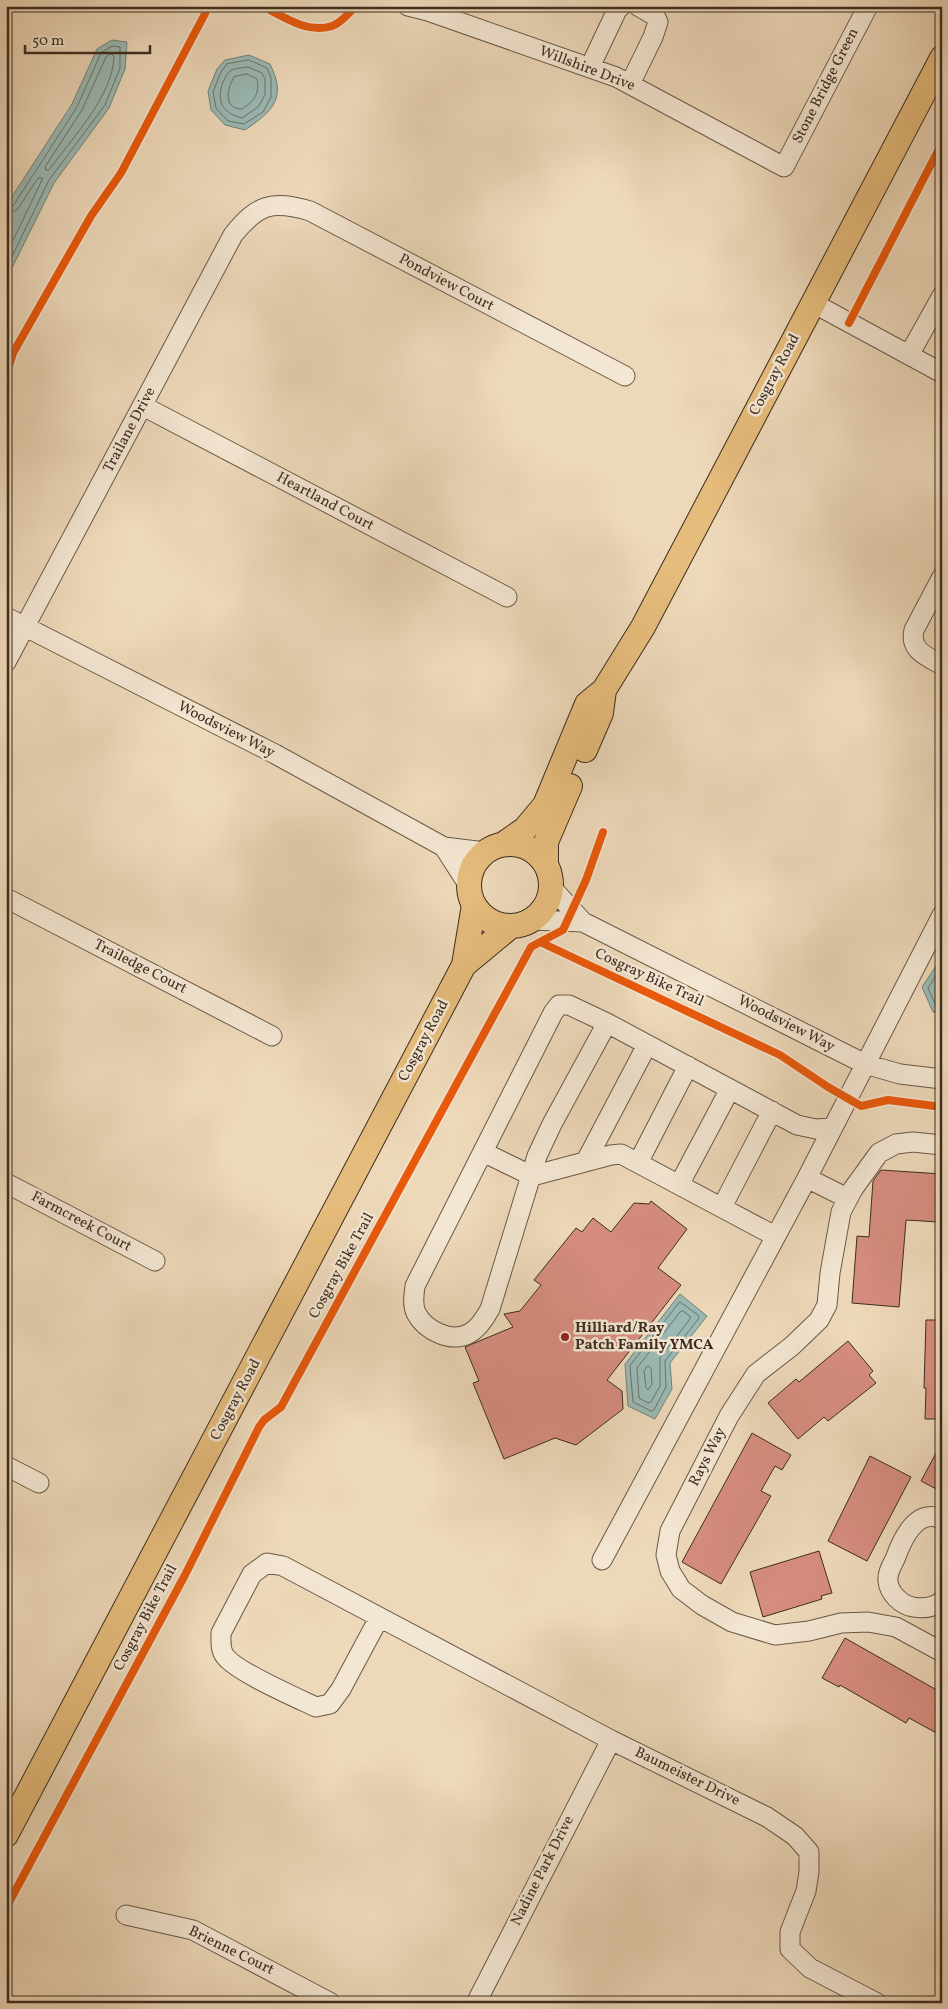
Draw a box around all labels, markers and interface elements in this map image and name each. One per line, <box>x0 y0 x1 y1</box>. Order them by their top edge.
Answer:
scale bar <box>25 22 150 54</box>
street label: Stone Bridge Green <box>788 25 864 147</box>
text: 50 m <box>32 31 64 52</box>
street label: Willshire Drive <box>536 41 638 97</box>
street label: Pondview Court <box>395 249 497 317</box>
street label: Cosgray Road <box>745 330 805 420</box>
street label: Trailane Drive <box>99 384 161 476</box>
street label: Heartland Court <box>273 467 377 537</box>
street label: Woodsview Way <box>174 696 278 764</box>
street label: Trailedge Court <box>90 934 190 1000</box>
street label: Cosgray Bike Trail <box>591 943 707 1013</box>
street label: Woodsview Way <box>734 990 838 1058</box>
street label: Cosgray Road <box>394 996 454 1086</box>
street label: Farmcreek Court <box>27 1187 135 1257</box>
street label: Cosgray Bike Trail <box>304 1209 380 1323</box>
place label: Hilliard/Ray Patch Family YMCA <box>575 1318 714 1356</box>
marker: Hilliard/Ray Patch Family YMCA <box>559 1331 571 1343</box>
street label: Cosgray Road <box>206 1355 266 1445</box>
street label: Rays Way <box>684 1424 732 1490</box>
street label: Cosgray Bike Trail <box>109 1561 183 1675</box>
street label: Baumeister Drive <box>631 1742 743 1812</box>
street label: Nadine Park Drive <box>506 1812 580 1930</box>
street label: Brienne Court <box>185 1921 277 1981</box>

